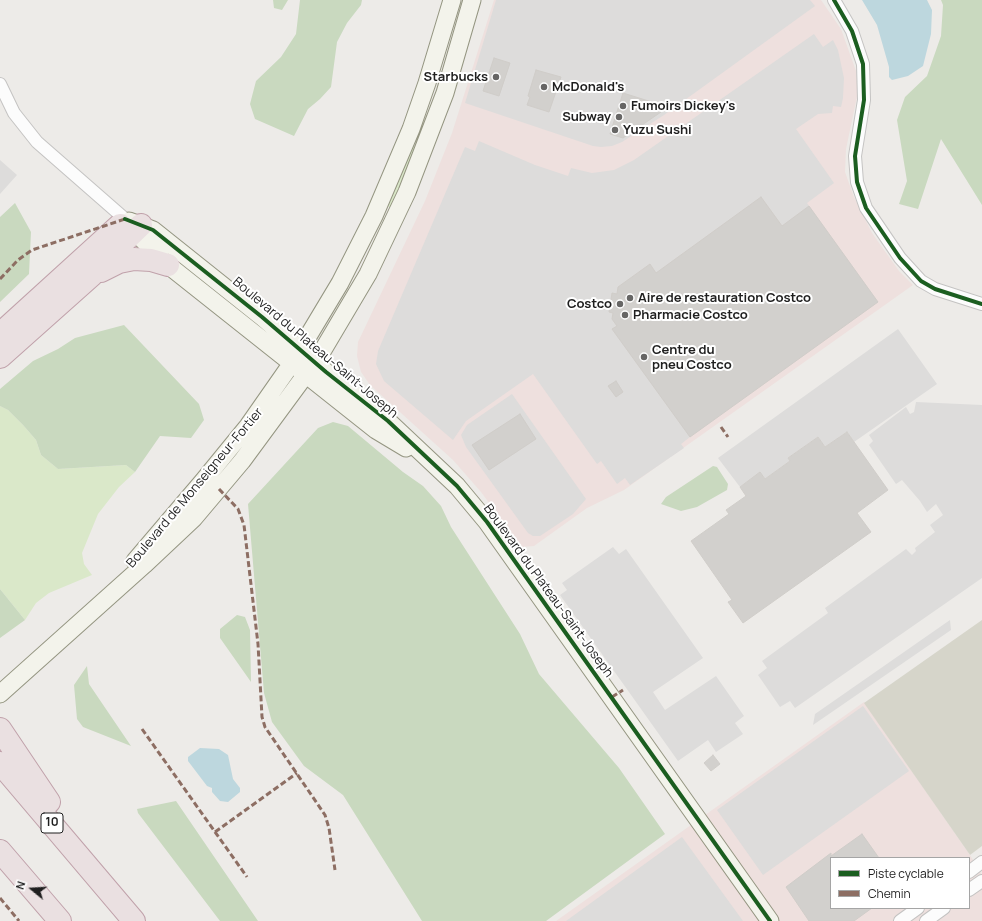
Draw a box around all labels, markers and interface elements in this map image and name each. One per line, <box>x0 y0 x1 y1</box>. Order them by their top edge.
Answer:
place label: Starbucks <box>424 69 488 85</box>
marker: Starbucks <box>491 72 501 82</box>
place label: McDonald's <box>552 79 624 95</box>
marker: McDonald's <box>539 82 549 92</box>
place label: Fumoirs Dickey's <box>631 98 735 114</box>
marker: Fumoirs Dickey's <box>618 101 628 111</box>
place label: Subway <box>562 109 611 125</box>
marker: Subway <box>614 112 624 122</box>
place label: Yuzu Sushi <box>623 122 692 138</box>
marker: Yuzu Sushi <box>610 125 620 135</box>
street label: Boulevard du Plateau-Saint-Joseph <box>229 274 401 422</box>
place label: Aire de restauration Costco <box>638 290 811 306</box>
marker: Aire de restauration Costco <box>625 293 635 303</box>
place label: Costco <box>567 296 612 312</box>
marker: Costco <box>615 299 625 309</box>
place label: Pharmacie Costco <box>633 307 748 323</box>
marker: Pharmacie Costco <box>620 310 630 320</box>
place label: Centre du pneu Costco <box>652 342 732 373</box>
marker: Centre du pneu Costco <box>639 352 649 362</box>
street label: Boulevard de Monseigneur-Fortier <box>124 405 266 571</box>
street label: Boulevard du Plateau-Saint-Joseph <box>480 501 616 681</box>
road number: 10 <box>41 813 63 833</box>
legend <box>830 857 970 909</box>
text: Piste cyclable <box>868 865 944 882</box>
north arrow <box>12 869 52 909</box>
text: N <box>12 879 28 891</box>
text: Chemin <box>868 885 911 902</box>

